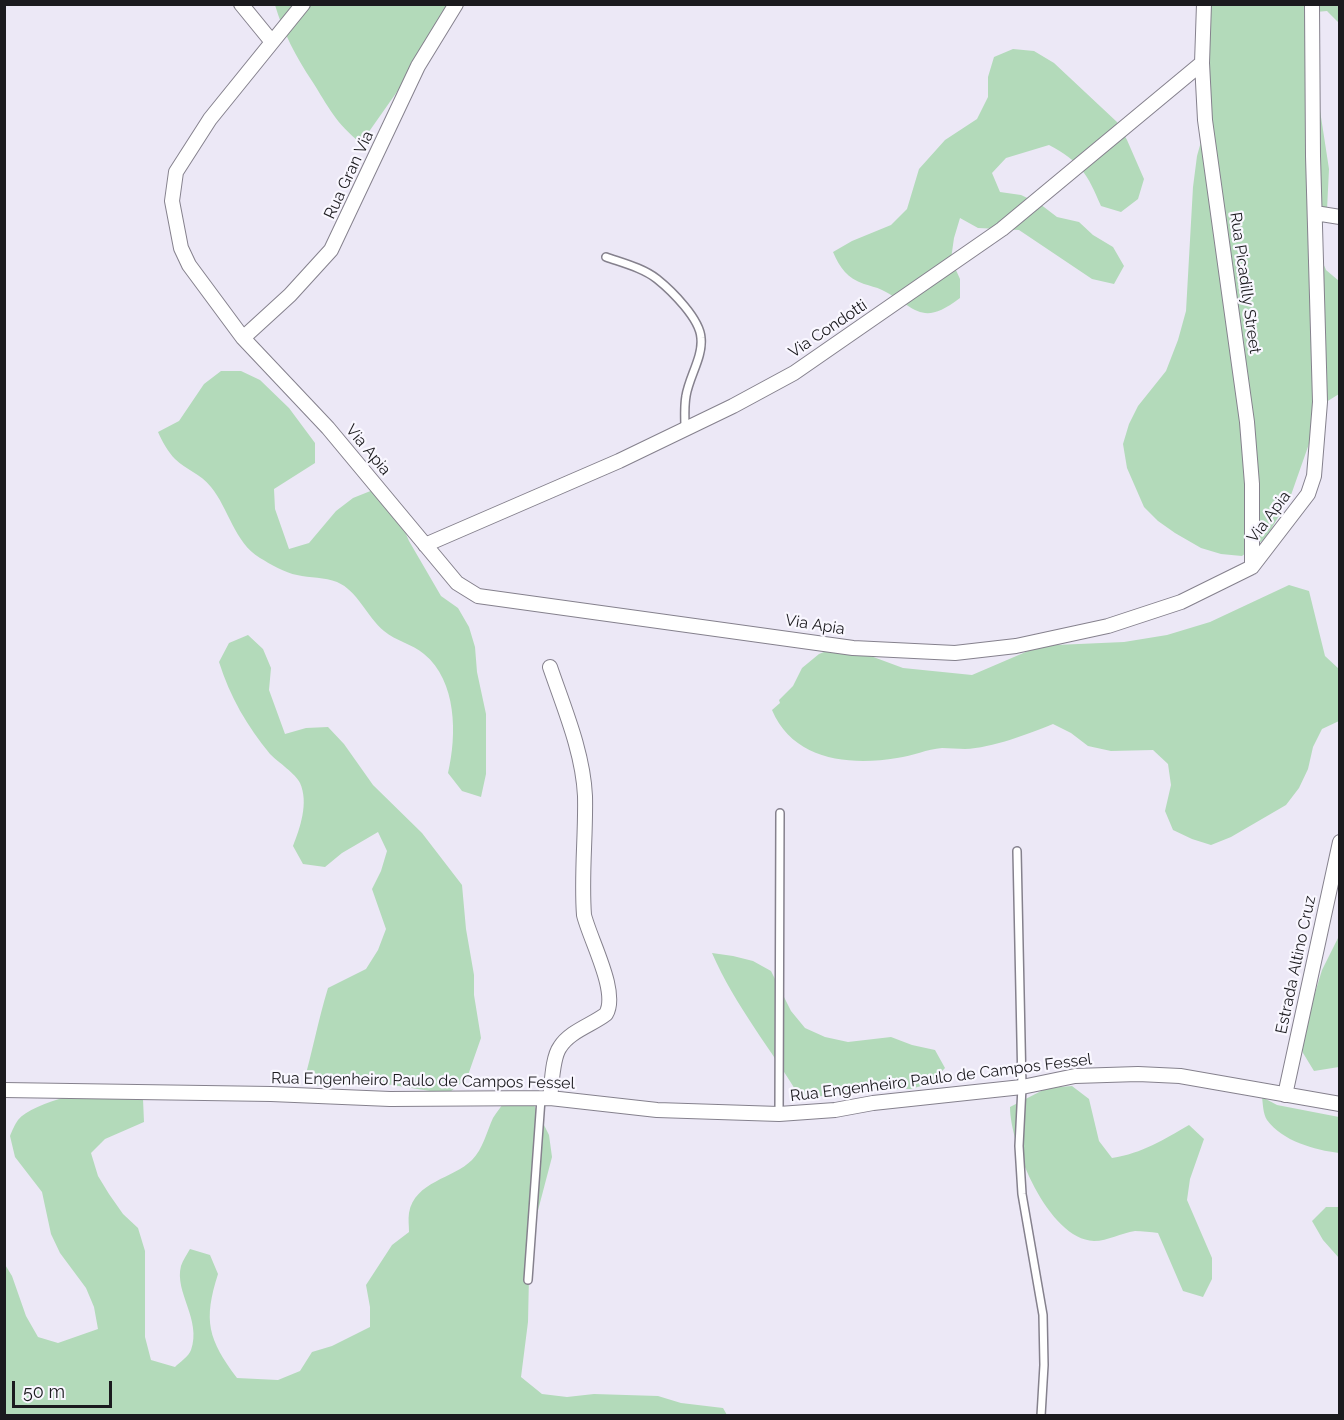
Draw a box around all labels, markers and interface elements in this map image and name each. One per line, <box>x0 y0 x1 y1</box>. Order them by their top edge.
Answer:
street label: Rua Gran Via <box>320 128 378 222</box>
street label: Rua Picadilly Street <box>1226 211 1264 355</box>
street label: Via Condotti <box>785 296 871 362</box>
street label: Via Apia <box>341 421 395 479</box>
street label: Via Apia <box>1243 487 1295 547</box>
street label: Via Apia <box>784 611 846 639</box>
street label: Estrada Altino Cruz <box>1272 894 1320 1036</box>
street label: Rua Engenheiro Paulo de Campos Fessel <box>789 1050 1093 1106</box>
street label: Rua Engenheiro Paulo de Campos Fessel <box>271 1069 575 1093</box>
scale bar <box>15 1369 116 1407</box>
text: 50 m <box>23 1381 65 1402</box>

